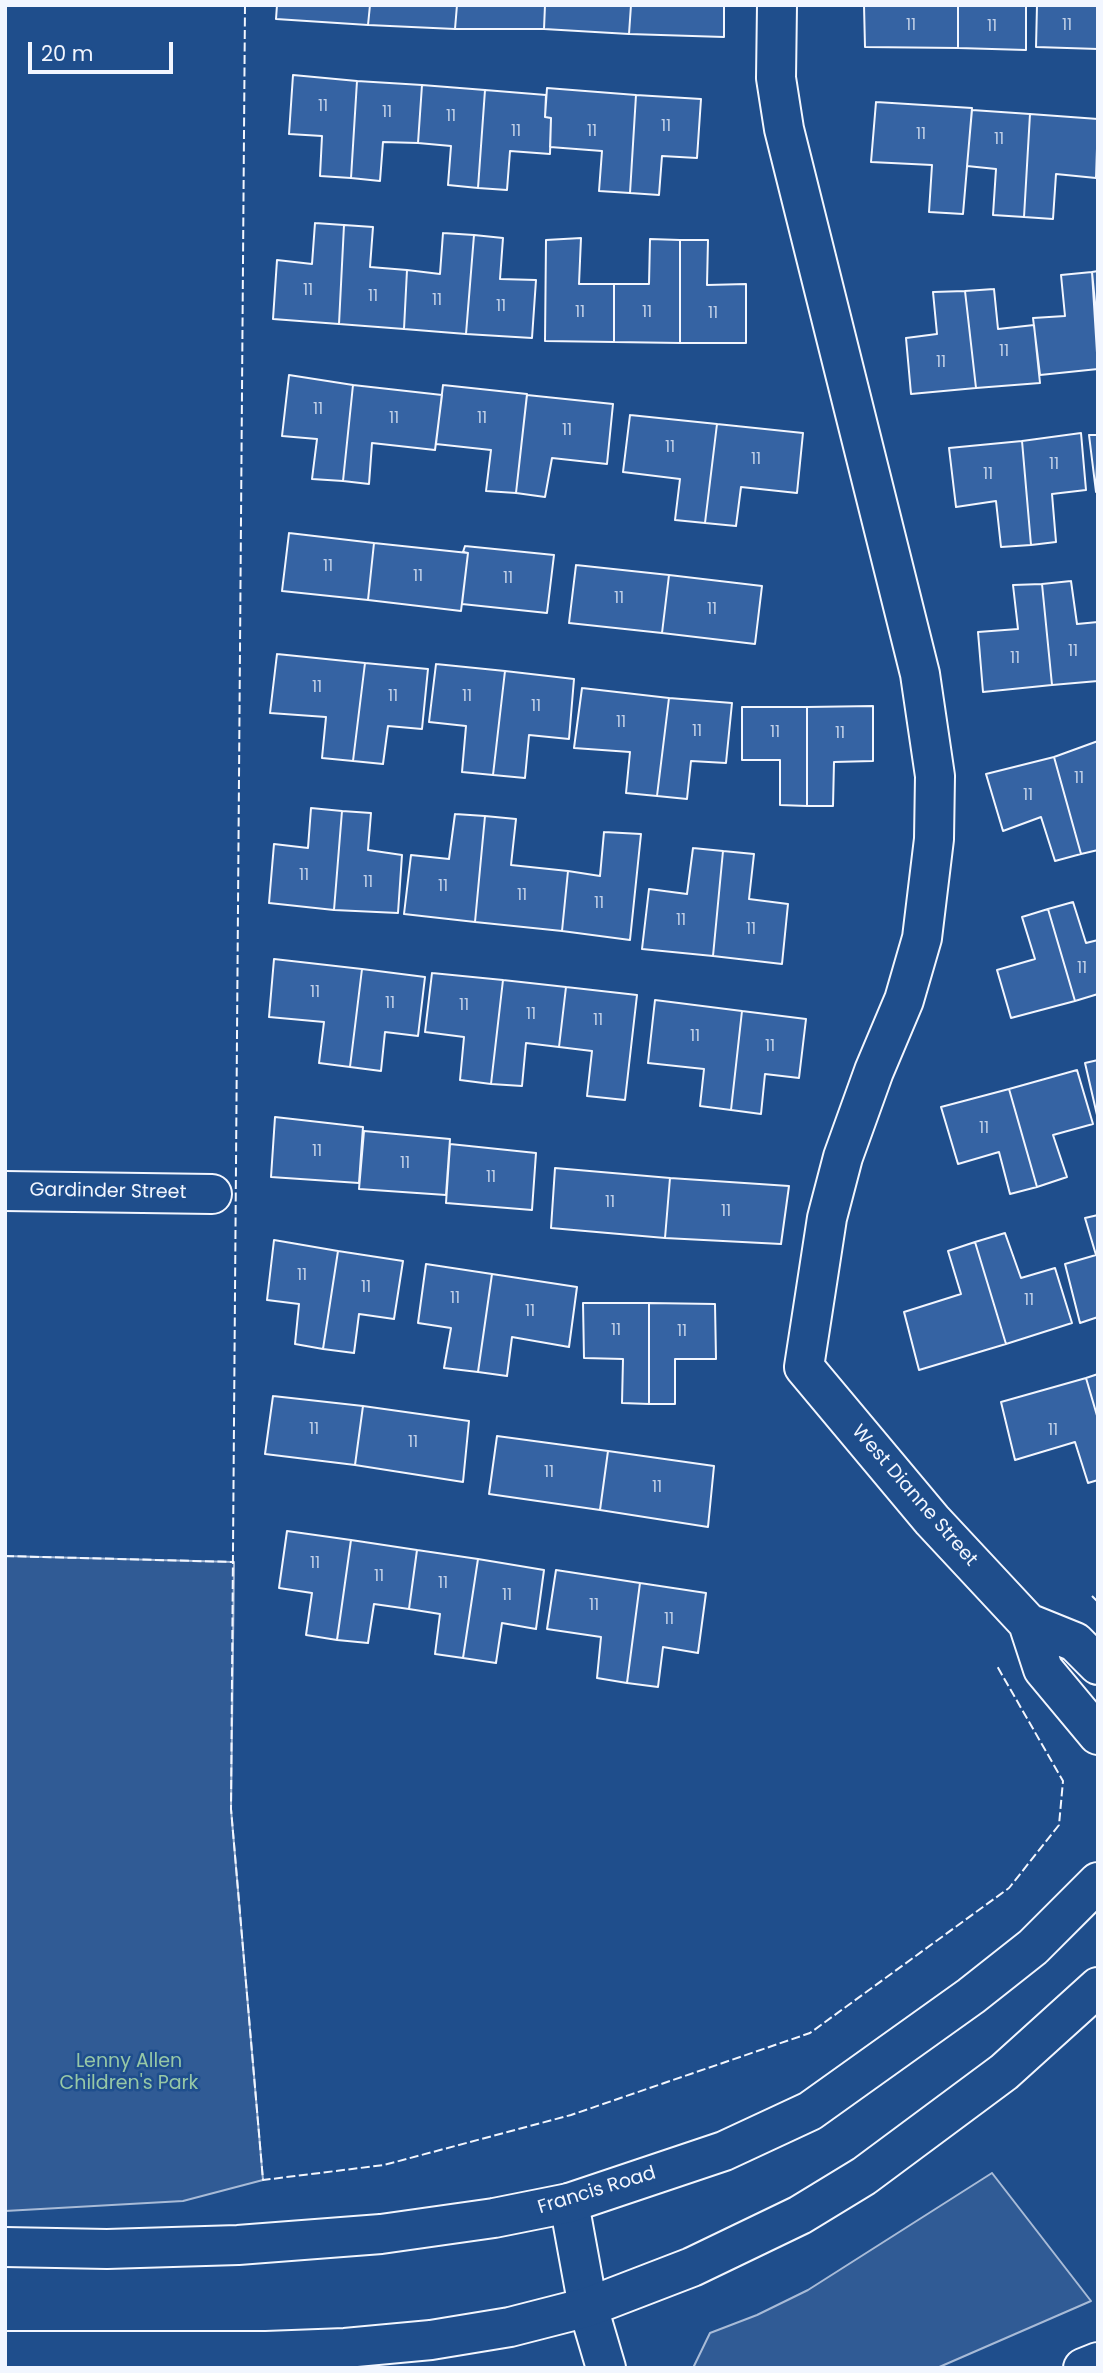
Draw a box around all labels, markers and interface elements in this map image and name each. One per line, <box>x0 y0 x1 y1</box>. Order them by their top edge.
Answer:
house number: 11 <box>906 16 916 36</box>
house number: 11 <box>1062 16 1072 36</box>
house number: 11 <box>987 17 997 37</box>
scale bar <box>32 28 177 72</box>
text: 20 m <box>41 39 94 68</box>
house number: 11 <box>318 97 328 117</box>
house number: 11 <box>382 103 392 123</box>
house number: 11 <box>446 107 456 127</box>
house number: 11 <box>661 117 671 137</box>
house number: 11 <box>511 122 521 142</box>
house number: 11 <box>587 122 597 142</box>
house number: 11 <box>916 125 926 145</box>
house number: 11 <box>994 130 1004 150</box>
house number: 11 <box>303 281 313 301</box>
house number: 11 <box>368 287 378 307</box>
house number: 11 <box>432 291 442 311</box>
house number: 11 <box>496 297 506 317</box>
house number: 11 <box>575 303 585 323</box>
house number: 11 <box>642 303 652 323</box>
house number: 11 <box>708 304 718 324</box>
house number: 11 <box>999 342 1009 362</box>
house number: 11 <box>936 353 946 373</box>
house number: 11 <box>313 400 323 420</box>
house number: 11 <box>389 409 399 429</box>
house number: 11 <box>477 409 487 429</box>
house number: 11 <box>562 421 572 441</box>
house number: 11 <box>665 438 675 458</box>
house number: 11 <box>751 450 761 470</box>
house number: 11 <box>1049 455 1059 475</box>
house number: 11 <box>983 465 993 485</box>
house number: 11 <box>323 557 333 577</box>
house number: 11 <box>413 567 423 587</box>
house number: 11 <box>503 569 513 589</box>
house number: 11 <box>614 589 624 609</box>
house number: 11 <box>707 600 717 620</box>
house number: 11 <box>1068 642 1078 662</box>
house number: 11 <box>1010 649 1020 669</box>
house number: 11 <box>312 678 322 698</box>
house number: 11 <box>388 687 398 707</box>
house number: 11 <box>462 687 472 707</box>
house number: 11 <box>531 697 541 717</box>
house number: 11 <box>616 713 626 733</box>
house number: 11 <box>692 722 702 742</box>
house number: 11 <box>770 723 780 743</box>
house number: 11 <box>835 724 845 744</box>
house number: 11 <box>1074 769 1084 789</box>
house number: 11 <box>1023 786 1033 806</box>
house number: 11 <box>299 866 309 886</box>
house number: 11 <box>363 873 373 893</box>
house number: 11 <box>438 877 448 897</box>
house number: 11 <box>517 886 527 906</box>
house number: 11 <box>594 894 604 914</box>
house number: 11 <box>676 911 686 931</box>
house number: 11 <box>746 920 756 940</box>
house number: 11 <box>1077 959 1087 979</box>
house number: 11 <box>310 983 320 1003</box>
house number: 11 <box>385 994 395 1014</box>
house number: 11 <box>459 996 469 1016</box>
house number: 11 <box>526 1005 536 1025</box>
house number: 11 <box>593 1011 603 1031</box>
house number: 11 <box>690 1027 700 1047</box>
house number: 11 <box>765 1037 775 1057</box>
house number: 11 <box>979 1119 989 1139</box>
house number: 11 <box>312 1142 322 1162</box>
house number: 11 <box>400 1154 410 1174</box>
house number: 11 <box>486 1168 496 1188</box>
street label: Gardinder Street <box>29 1179 187 1205</box>
house number: 11 <box>605 1193 615 1213</box>
house number: 11 <box>721 1202 731 1222</box>
house number: 11 <box>297 1266 307 1286</box>
house number: 11 <box>361 1278 371 1298</box>
house number: 11 <box>450 1289 460 1309</box>
house number: 11 <box>1024 1291 1034 1311</box>
house number: 11 <box>525 1302 535 1322</box>
house number: 11 <box>611 1321 621 1341</box>
house number: 11 <box>677 1322 687 1342</box>
house number: 11 <box>309 1420 319 1440</box>
street label: West Dianne Street <box>846 1421 982 1571</box>
house number: 11 <box>1048 1421 1058 1441</box>
house number: 11 <box>408 1433 418 1453</box>
house number: 11 <box>544 1463 554 1483</box>
house number: 11 <box>652 1478 662 1498</box>
house number: 11 <box>310 1554 320 1574</box>
house number: 11 <box>374 1567 384 1587</box>
house number: 11 <box>438 1574 448 1594</box>
house number: 11 <box>502 1586 512 1606</box>
house number: 11 <box>589 1596 599 1616</box>
house number: 11 <box>664 1610 674 1630</box>
park label: Lenny Allen Children's Park <box>60 2051 198 2095</box>
street label: Francis Road <box>535 2162 659 2220</box>

